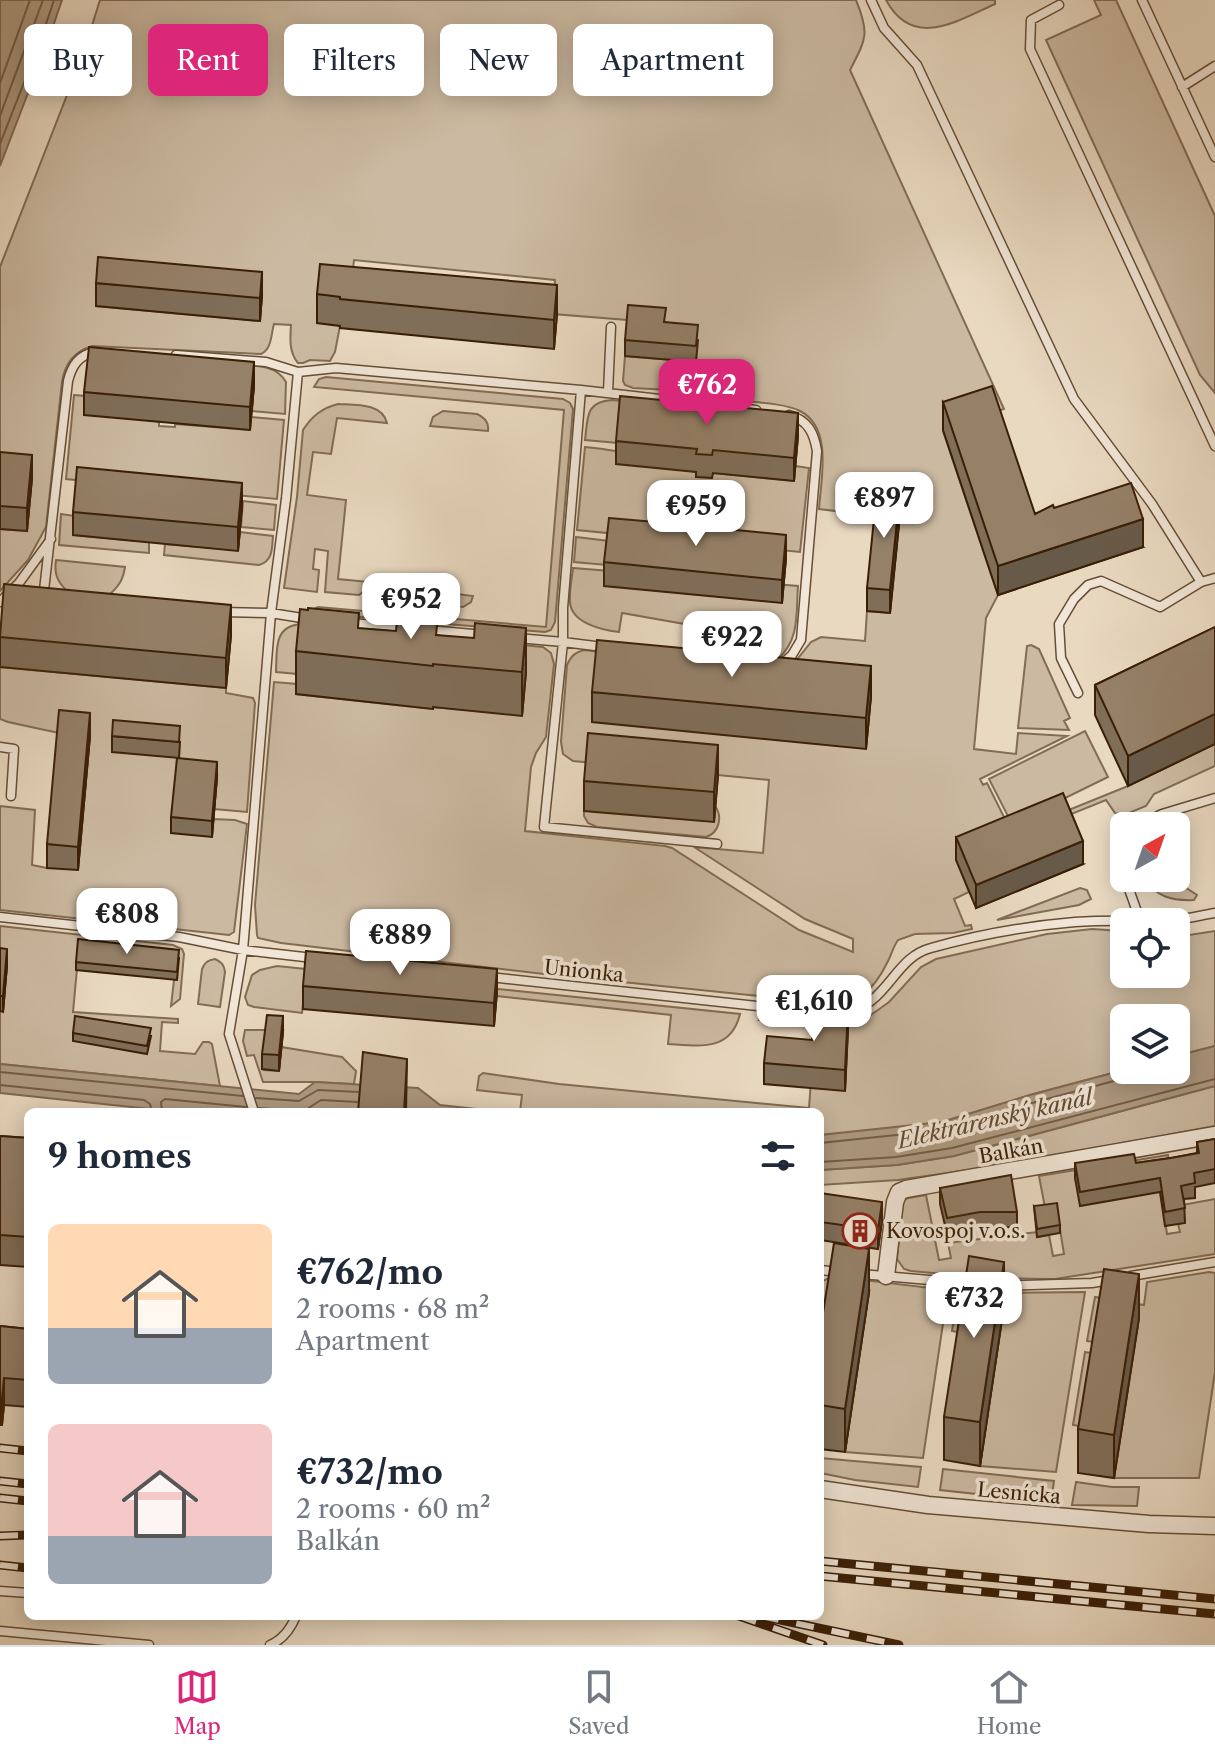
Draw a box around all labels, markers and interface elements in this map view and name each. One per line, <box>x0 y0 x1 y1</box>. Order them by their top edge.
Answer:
chip: Buy <box>24 24 132 96</box>
chip: Rent <box>148 24 268 96</box>
chip: Filters <box>284 24 424 96</box>
chip: New <box>440 24 557 96</box>
chip: Apartment <box>573 24 773 96</box>
pin: €762 <box>660 359 754 427</box>
text: €762 <box>677 369 737 401</box>
pin: €897 <box>837 472 931 540</box>
pin: €959 <box>649 480 743 548</box>
text: €897 <box>853 482 915 514</box>
text: €959 <box>665 490 727 522</box>
pin: €952 <box>364 573 458 641</box>
text: €952 <box>380 583 442 615</box>
pin: €922 <box>685 611 779 679</box>
text: €922 <box>701 621 763 653</box>
north arrow <box>1110 812 1190 892</box>
map controls <box>1110 812 1190 1084</box>
pin: €808 <box>80 888 174 956</box>
text: €808 <box>94 898 160 930</box>
button: locate <box>1110 908 1190 988</box>
pin: €889 <box>353 909 447 977</box>
text: €889 <box>368 919 432 951</box>
street label: Unionka <box>543 955 625 987</box>
pin: €1,610 <box>749 975 879 1043</box>
text: €1,610 <box>775 985 853 1017</box>
button: layers <box>1110 1004 1190 1084</box>
water label: Elektrárenský kanál <box>893 1083 1098 1155</box>
street label: Balkán <box>977 1133 1045 1168</box>
icon: filters <box>756 1134 800 1178</box>
text: 9 homes <box>48 1135 192 1177</box>
building icon: Kovospoj v.o.s. <box>841 1212 879 1250</box>
place label: Kovospoj v.o.s. <box>886 1219 1025 1243</box>
text: €762/mo <box>296 1251 443 1293</box>
icon: home <box>112 1256 208 1352</box>
pin: €732 <box>927 1272 1021 1340</box>
text: €732 <box>944 1282 1004 1314</box>
text: 2 rooms · 68 m² <box>296 1293 489 1325</box>
text: Apartment <box>296 1325 429 1357</box>
text: €732/mo <box>296 1451 443 1493</box>
icon: home <box>112 1456 208 1552</box>
street label: Lesnícka <box>976 1477 1062 1509</box>
text: 2 rooms · 60 m² <box>296 1493 491 1525</box>
text: Balkán <box>296 1525 380 1557</box>
tab: Map <box>174 1665 221 1740</box>
tab: Saved <box>568 1665 629 1740</box>
tab: Home <box>977 1665 1041 1740</box>

